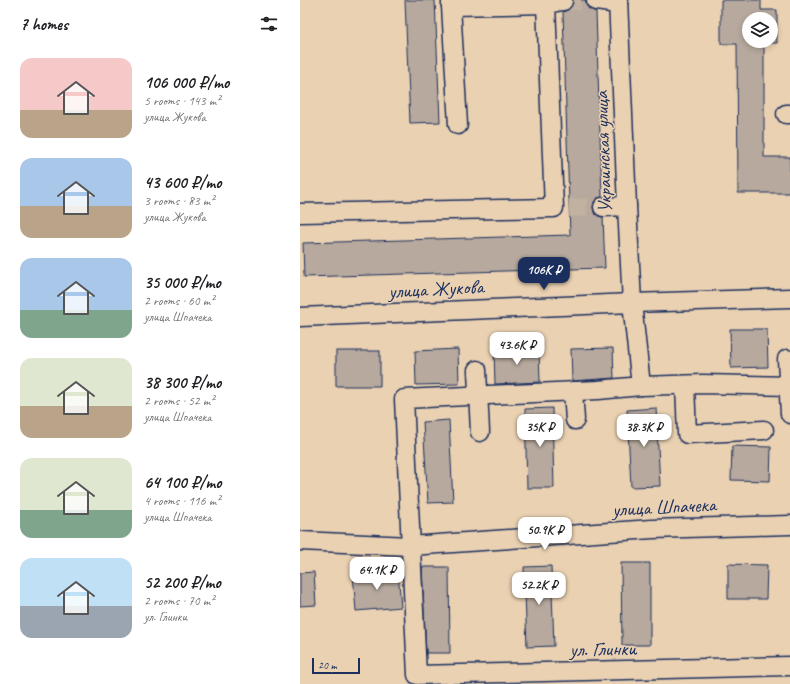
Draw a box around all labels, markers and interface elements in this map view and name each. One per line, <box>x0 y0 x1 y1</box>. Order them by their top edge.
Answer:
map controls <box>742 12 778 48</box>
button: layers <box>742 12 778 48</box>
icon: filters <box>258 13 280 35</box>
text: 7 homes <box>20 14 68 35</box>
text: 106 000 ₽/mo <box>144 72 229 93</box>
icon: home <box>52 74 100 122</box>
street label: Украинская улица <box>588 89 618 213</box>
text: 5 rooms · 143 m² <box>144 93 220 109</box>
text: улица Жукова <box>144 109 206 125</box>
text: 43 600 ₽/mo <box>144 172 221 193</box>
icon: home <box>52 174 100 222</box>
text: 3 rooms · 83 m² <box>144 193 214 209</box>
text: улица Жукова <box>144 209 206 225</box>
pin: 106K ₽ <box>511 257 577 291</box>
text: 106K ₽ <box>527 262 561 278</box>
text: 35 000 ₽/mo <box>144 272 221 293</box>
icon: home <box>52 274 100 322</box>
street label: улица Жукова <box>387 274 486 304</box>
text: 2 rooms · 60 m² <box>144 293 214 309</box>
text: улица Шпачека <box>144 309 211 325</box>
pin: 43.6K ₽ <box>480 332 554 366</box>
text: 43.6K ₽ <box>499 337 535 353</box>
text: 38 300 ₽/mo <box>144 372 221 393</box>
icon: home <box>52 374 100 422</box>
text: 2 rooms · 52 m² <box>144 393 214 409</box>
text: улица Шпачека <box>144 409 211 425</box>
pin: 35K ₽ <box>512 414 568 448</box>
pin: 38.3K ₽ <box>607 414 681 448</box>
text: 35K ₽ <box>526 419 554 435</box>
text: 38.3K ₽ <box>626 419 662 435</box>
text: 64 100 ₽/mo <box>144 472 221 493</box>
icon: home <box>52 474 100 522</box>
street label: улица Шпачека <box>611 492 718 522</box>
text: 4 rooms · 116 m² <box>144 493 220 509</box>
text: улица Шпачека <box>144 509 211 525</box>
pin: 50.9K ₽ <box>508 517 582 551</box>
text: 50.9K ₽ <box>527 522 563 538</box>
pin: 64.1K ₽ <box>340 557 414 591</box>
text: 64.1K ₽ <box>359 562 395 578</box>
text: 52 200 ₽/mo <box>144 572 221 593</box>
pin: 52.2K ₽ <box>502 572 576 606</box>
icon: home <box>52 574 100 622</box>
text: 52.2K ₽ <box>521 577 557 593</box>
text: 2 rooms · 70 m² <box>144 593 214 609</box>
text: ул. Глинки <box>144 609 187 625</box>
street label: ул. Глинки <box>569 636 638 662</box>
scale bar <box>312 656 360 675</box>
text: 20 m <box>318 658 337 672</box>

